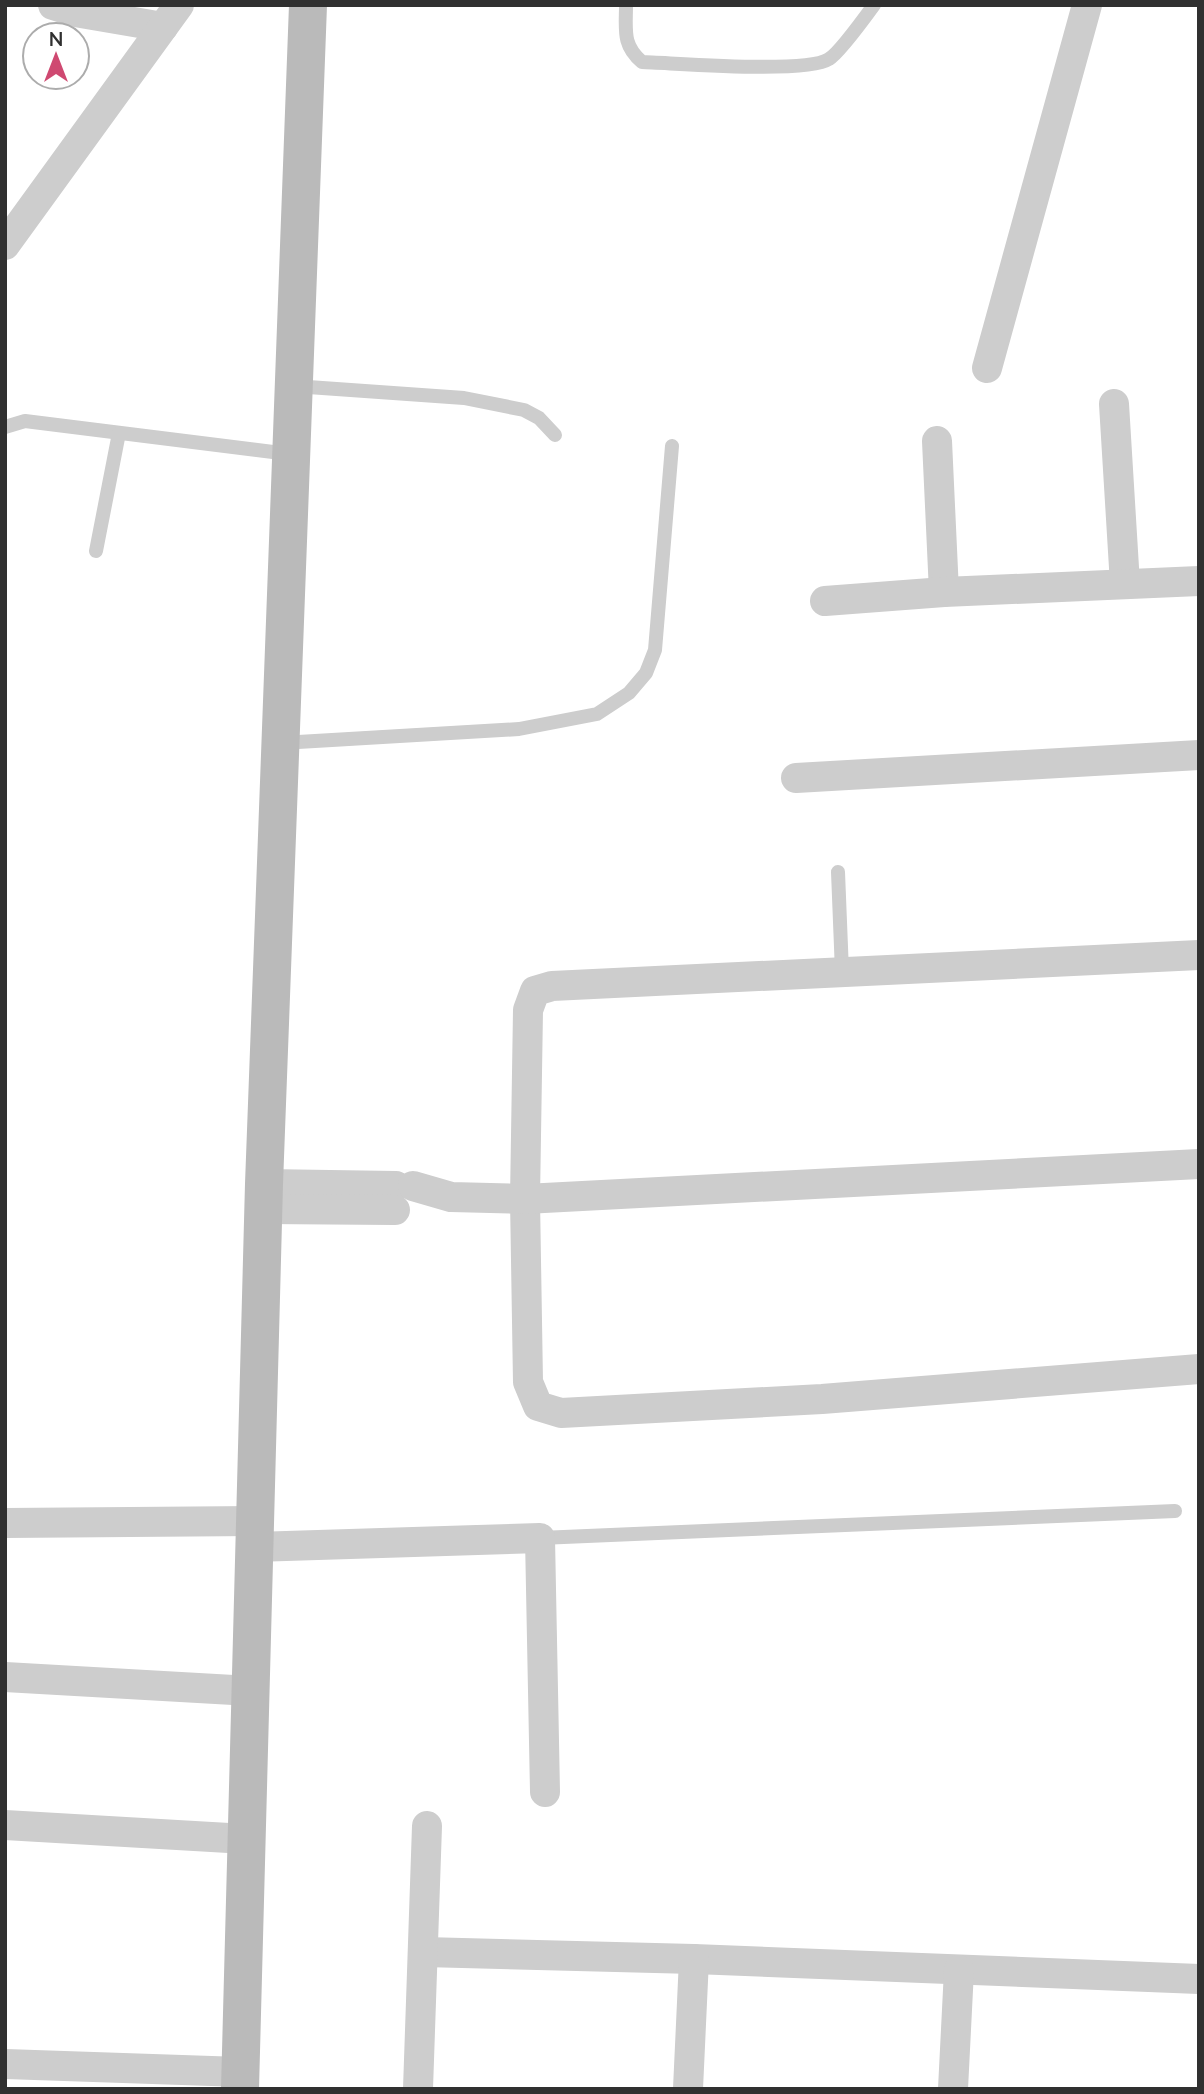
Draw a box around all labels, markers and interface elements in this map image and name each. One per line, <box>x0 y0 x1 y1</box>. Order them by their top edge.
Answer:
north arrow <box>21 21 91 91</box>
text: N <box>49 27 63 50</box>

